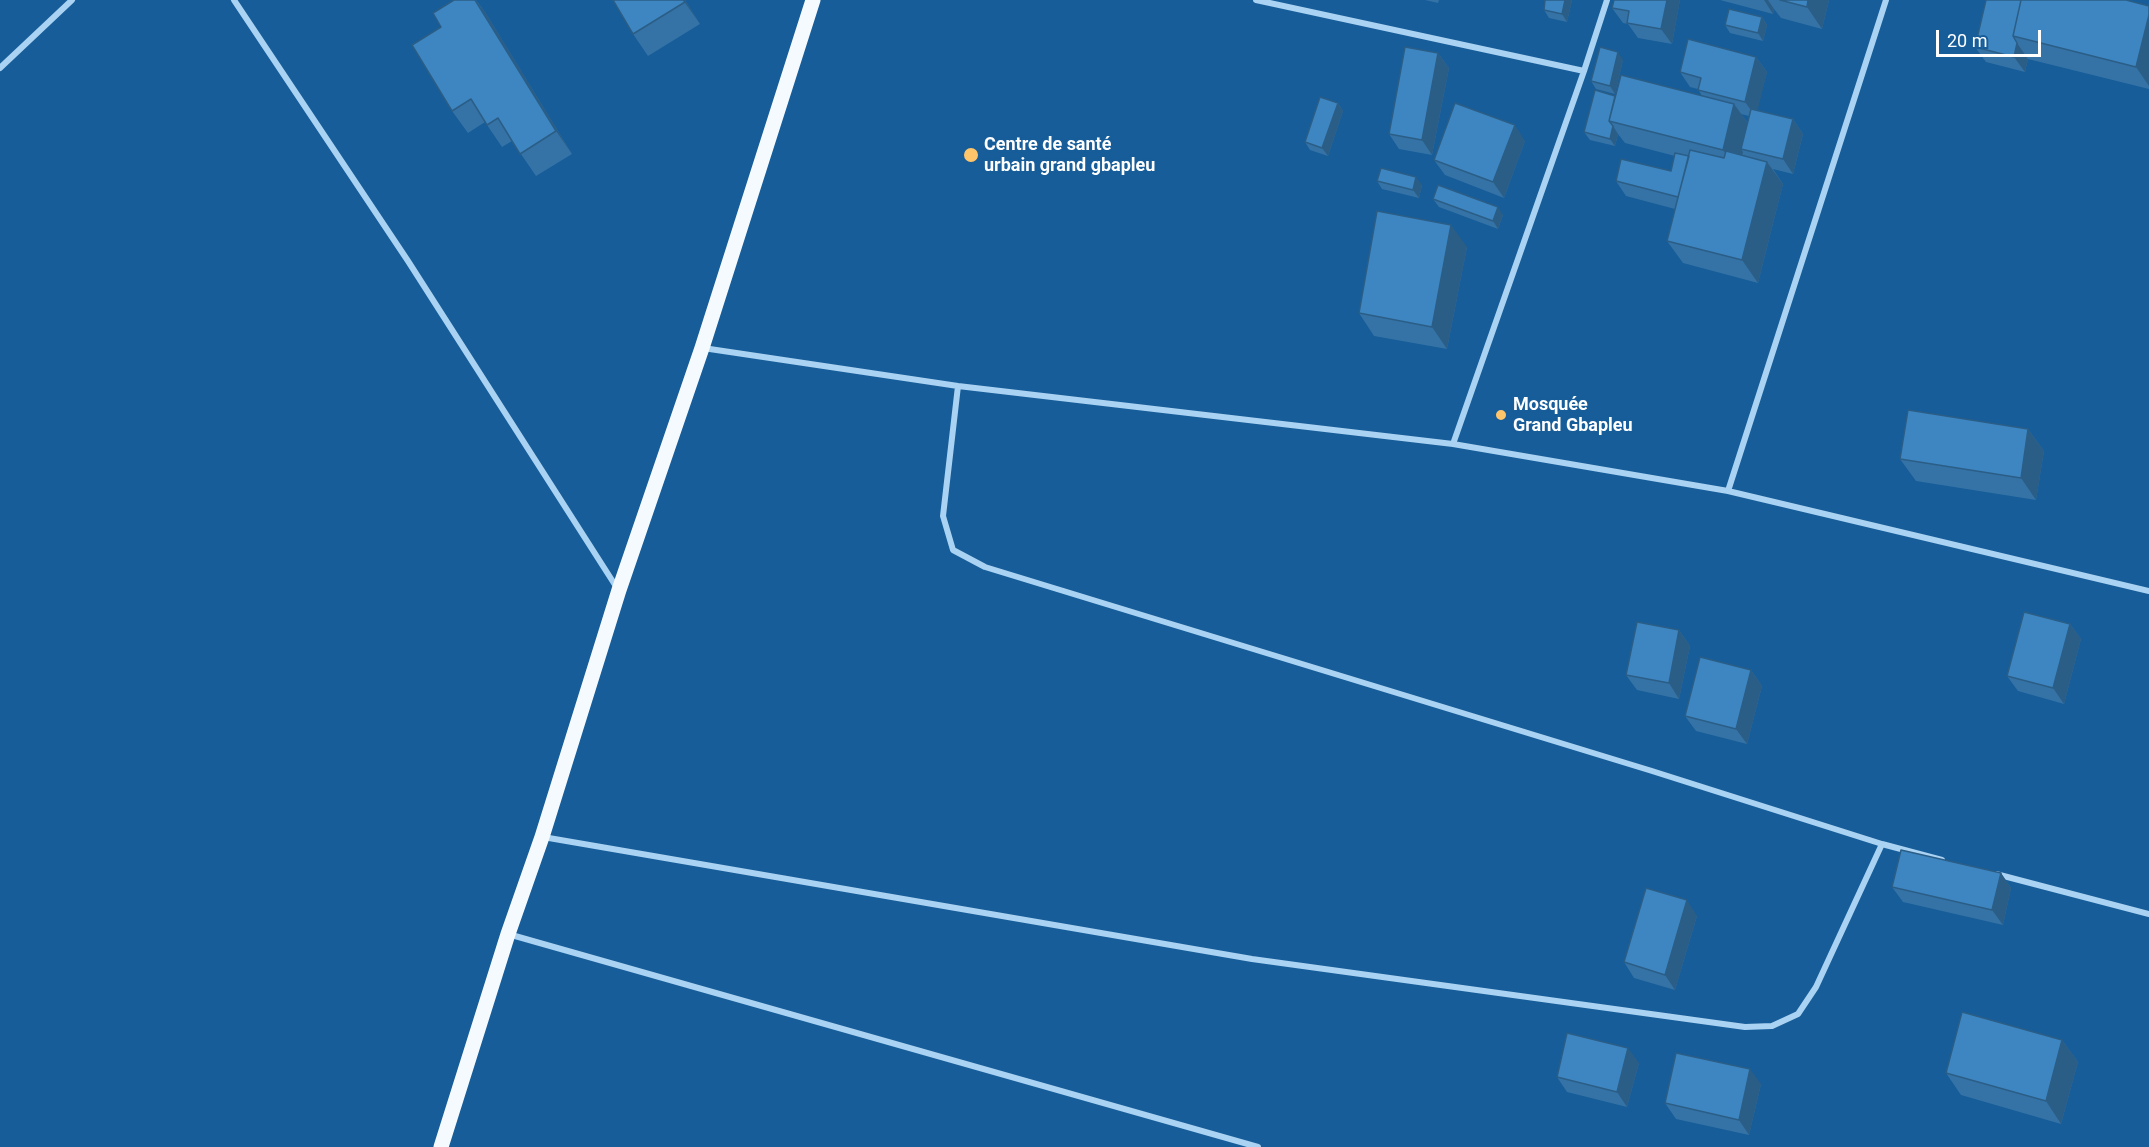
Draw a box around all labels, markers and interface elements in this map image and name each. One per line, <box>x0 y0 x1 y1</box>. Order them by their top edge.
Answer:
scale bar <box>1939 18 2044 56</box>
text: 20 m <box>1947 30 1987 51</box>
place label: Centre de santé urbain grand gbapleu <box>984 134 1155 176</box>
marker: Centre de santé urbain grand gbapleu <box>962 146 980 164</box>
place label: Mosquée Grand Gbapleu <box>1513 394 1633 436</box>
marker: Mosquée Grand Gbapleu <box>1494 408 1508 422</box>

